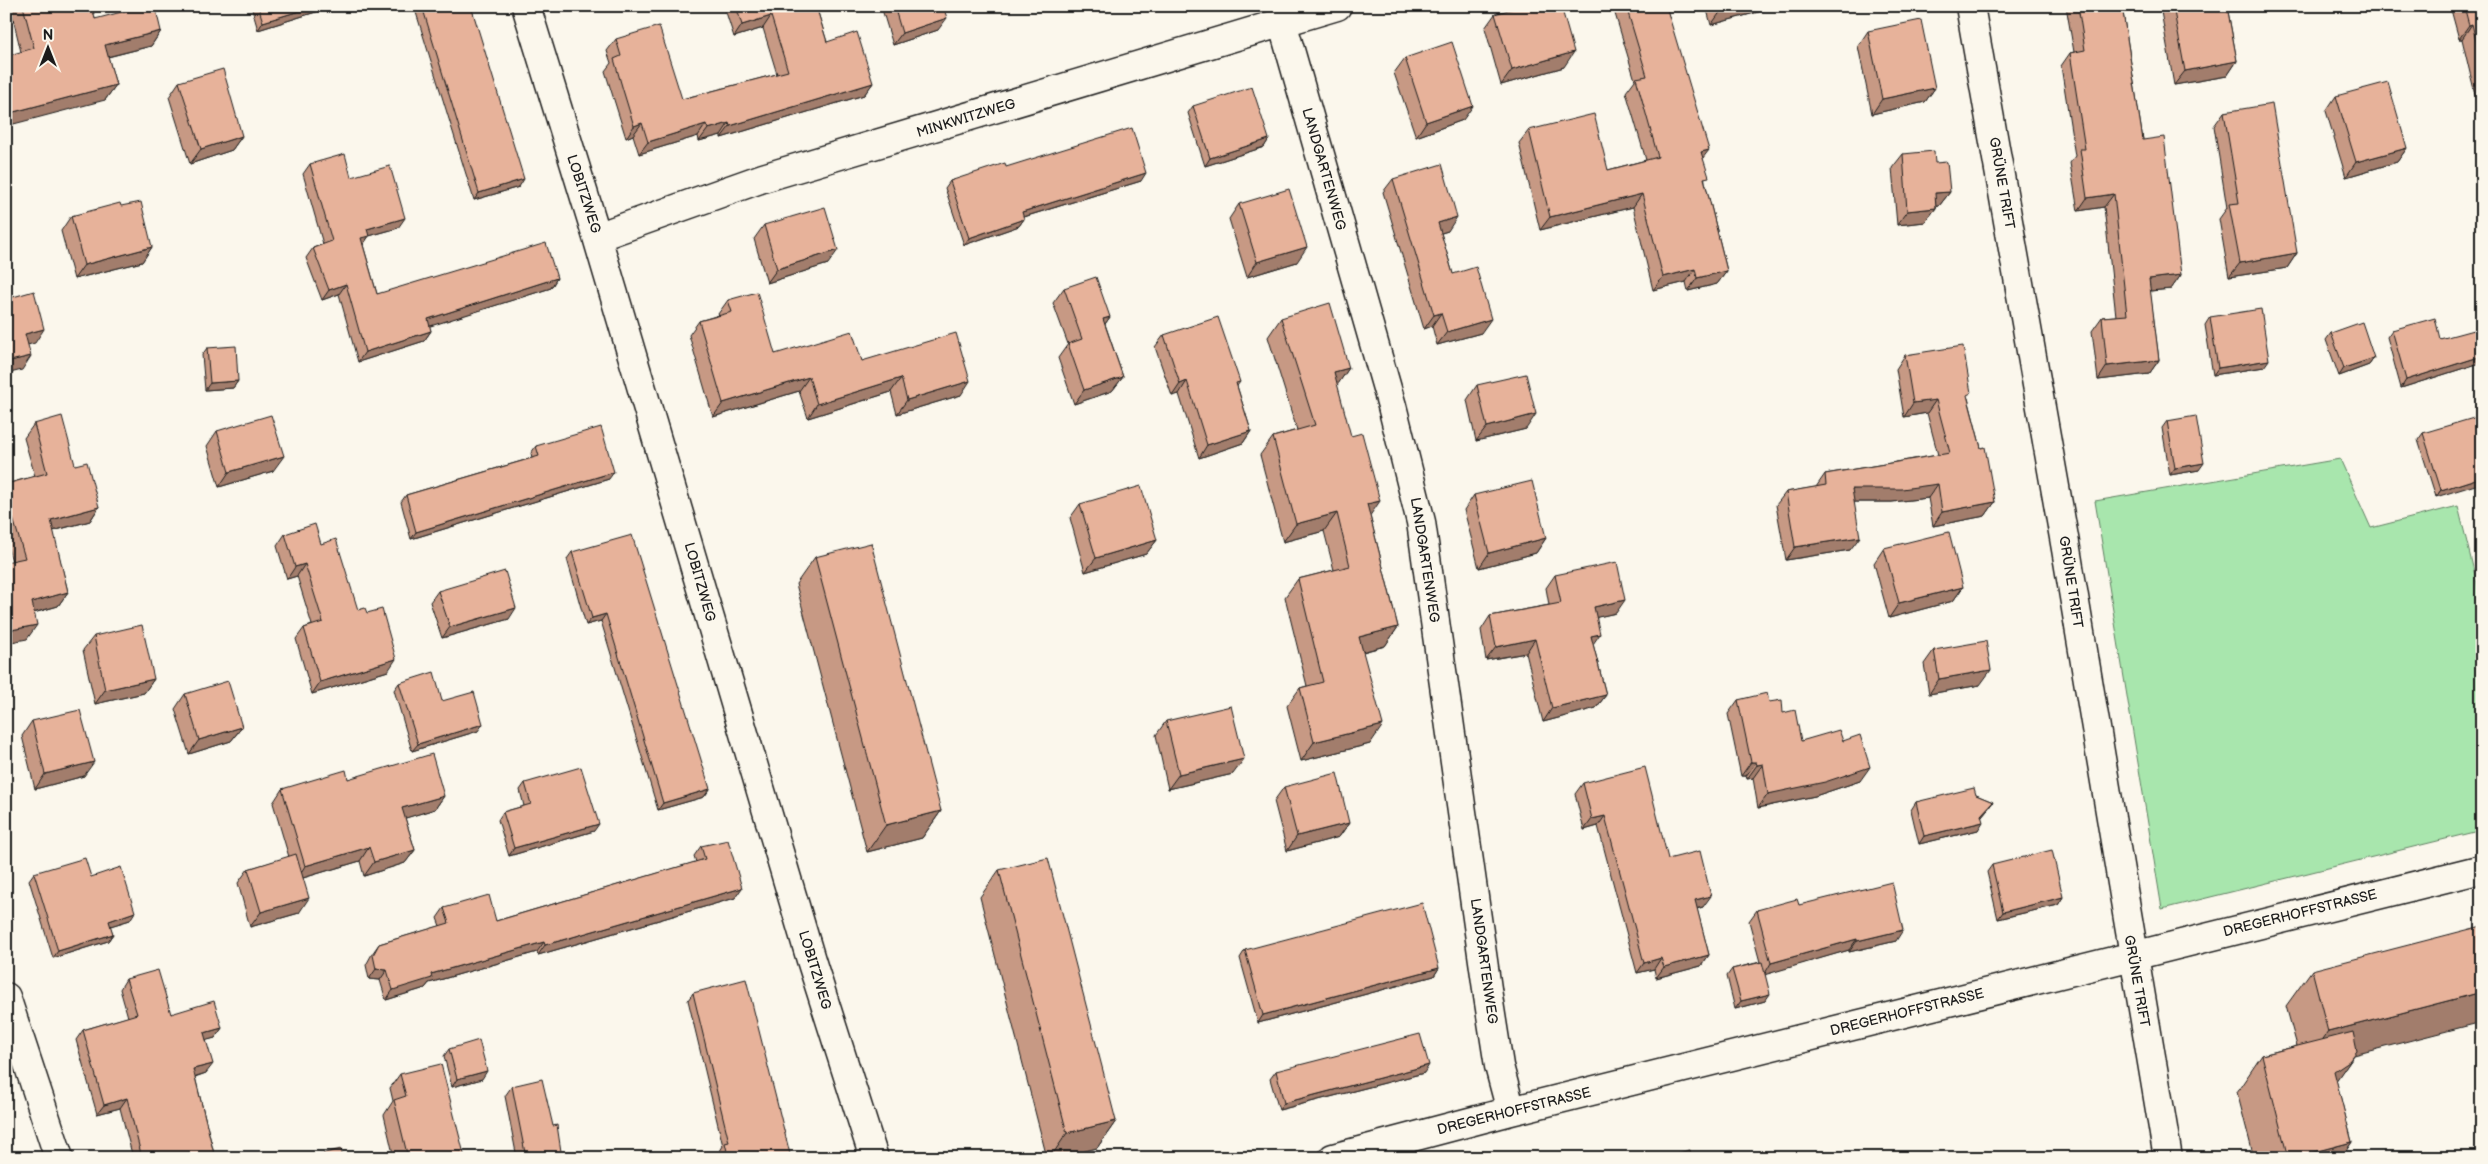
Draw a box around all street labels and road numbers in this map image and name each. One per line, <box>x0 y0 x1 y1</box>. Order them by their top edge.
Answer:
street label: MINKWITZWEG <box>915 95 1018 141</box>
street label: LANDGARTENWEG <box>1298 106 1350 233</box>
street label: GRÜNE TRIFT <box>1986 136 2020 231</box>
street label: LOBITZWEG <box>563 153 605 236</box>
street label: LANDGARTENWEG <box>1407 496 1443 624</box>
street label: GRÜNE TRIFT <box>2055 535 2088 630</box>
street label: LOBITZWEG <box>681 540 720 624</box>
street label: DREGERHOFFSTRASSE <box>2221 886 2379 940</box>
street label: LANDGARTENWEG <box>1467 897 1501 1025</box>
street label: LOBITZWEG <box>795 929 835 1012</box>
street label: GRÜNE TRIFT <box>2121 934 2155 1029</box>
street label: DREGERHOFFSTRASSE <box>1828 985 1986 1039</box>
street label: DREGERHOFFSTRASSE <box>1435 1084 1593 1138</box>

